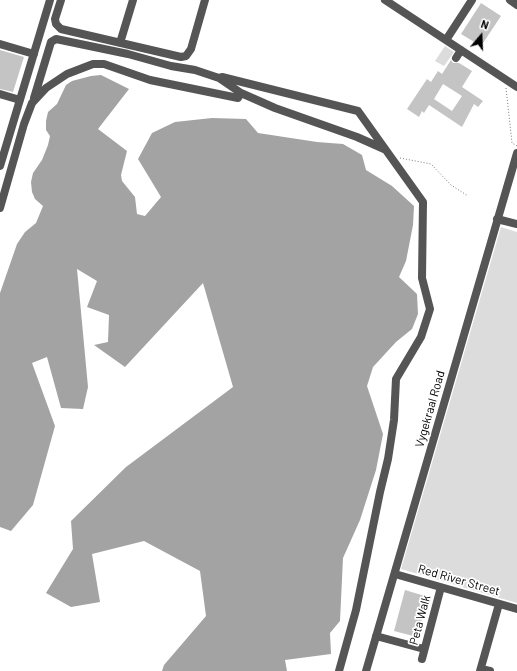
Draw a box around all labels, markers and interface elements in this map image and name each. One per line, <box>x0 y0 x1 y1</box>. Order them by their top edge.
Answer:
north arrow <box>461 16 501 56</box>
text: N <box>479 17 491 32</box>
street label: Vygekraal Road <box>412 369 448 449</box>
street label: Red River Street <box>416 561 502 599</box>
street label: Peta Walk <box>406 594 434 646</box>

